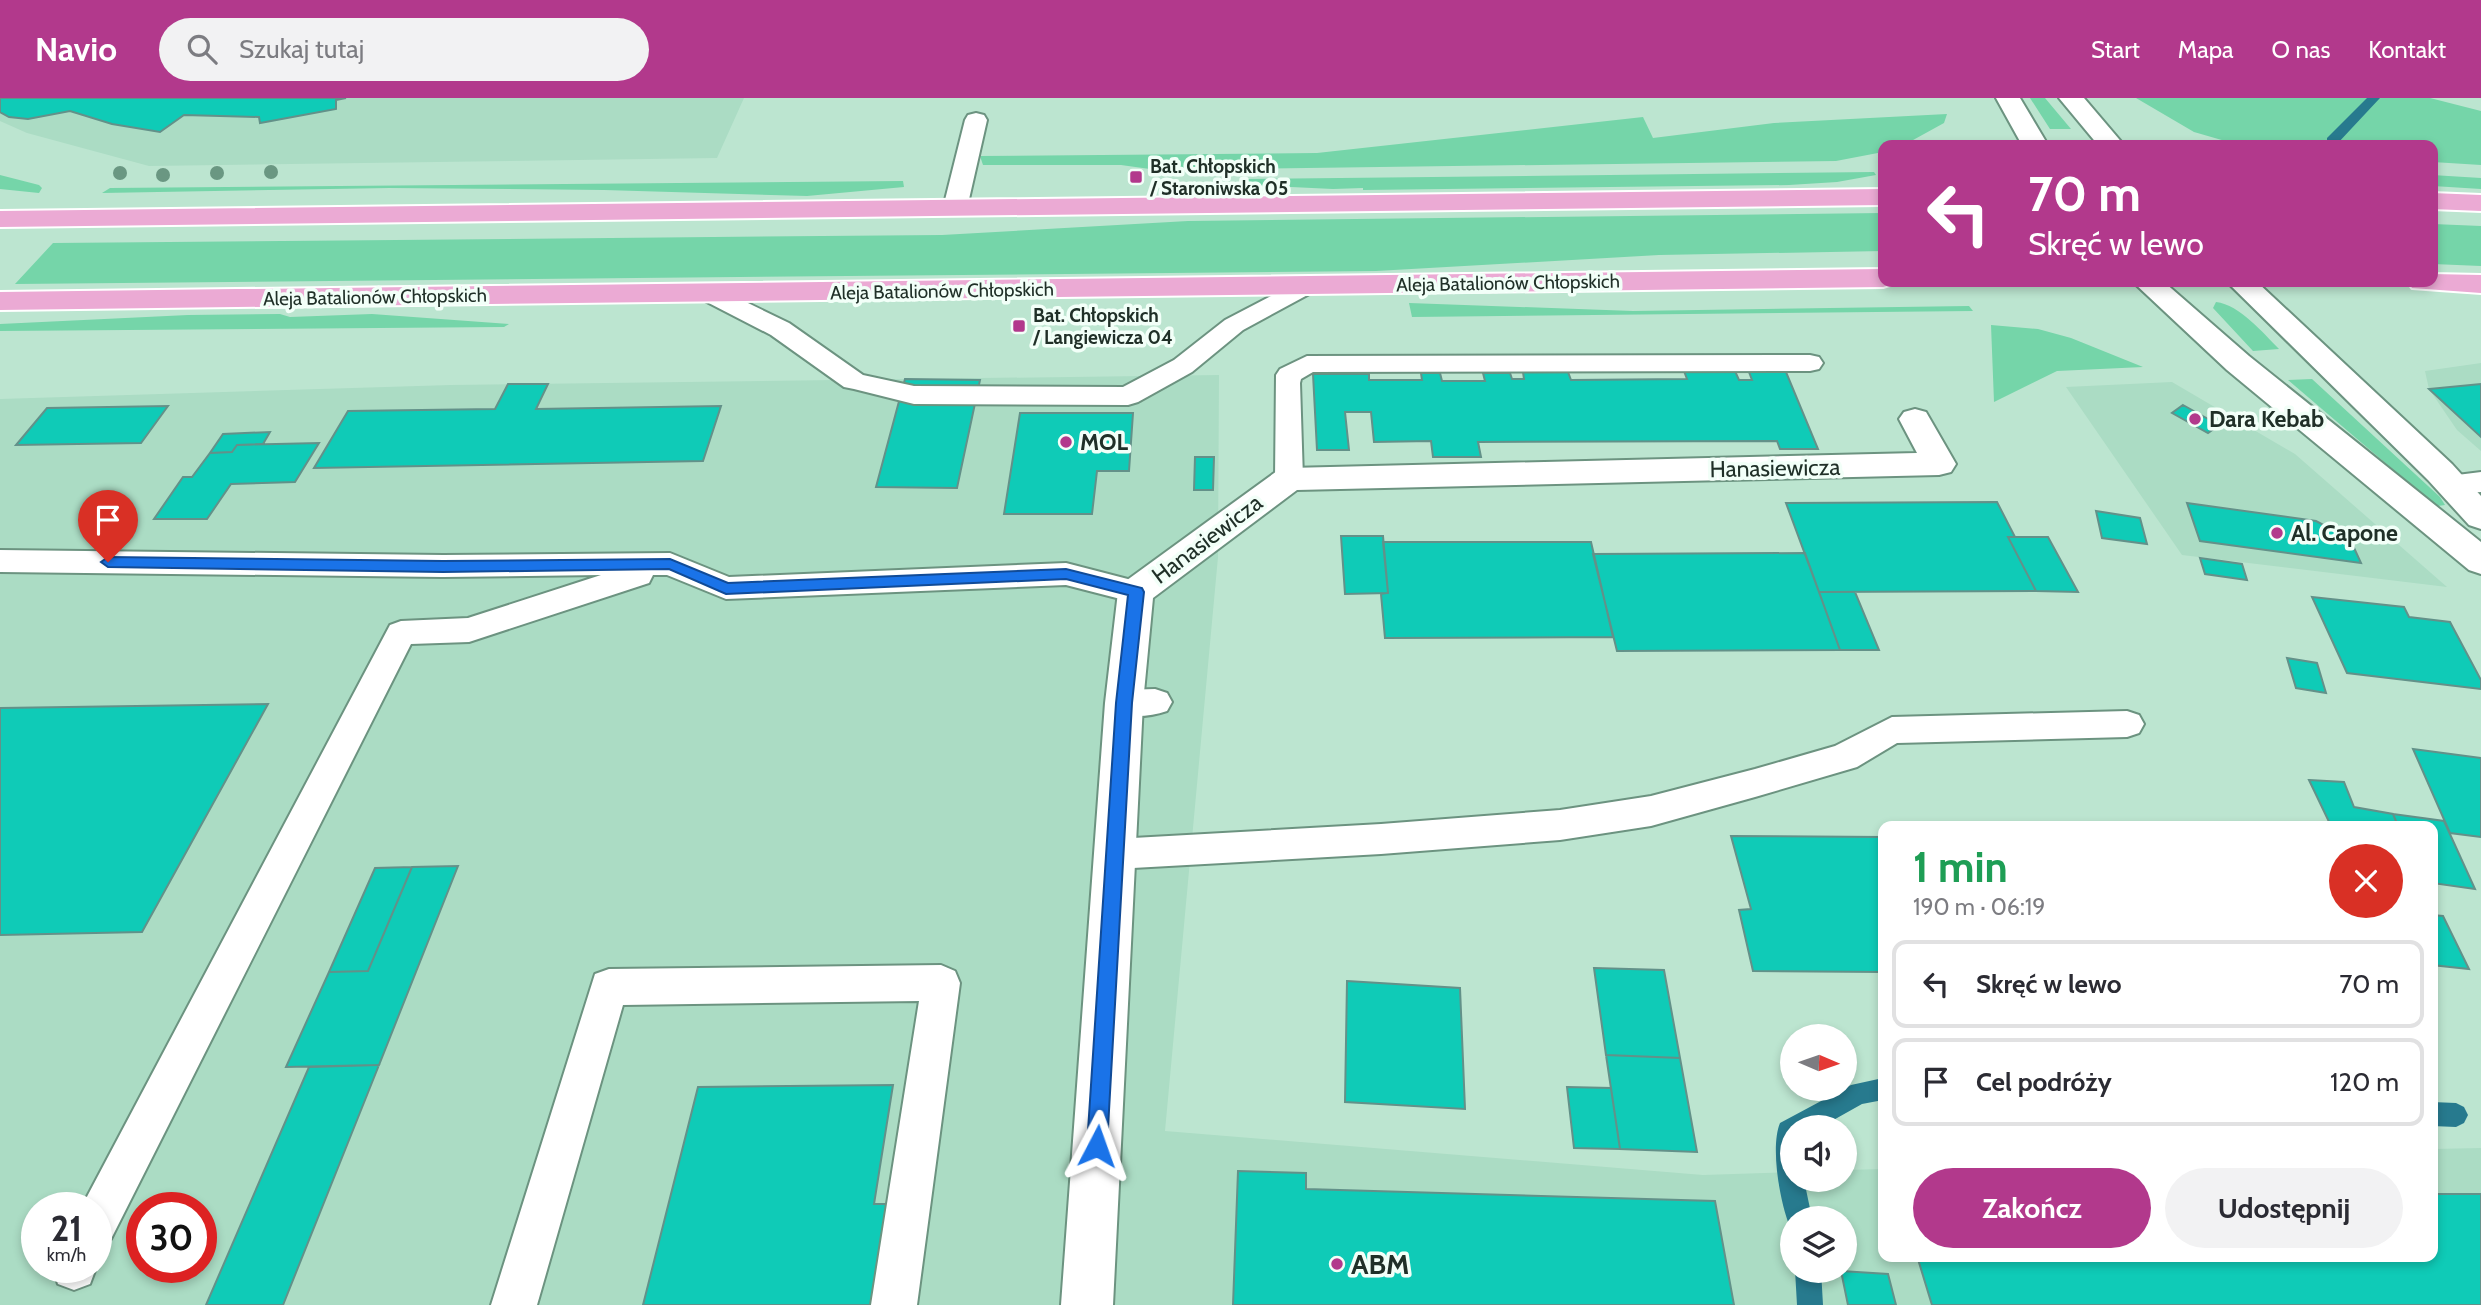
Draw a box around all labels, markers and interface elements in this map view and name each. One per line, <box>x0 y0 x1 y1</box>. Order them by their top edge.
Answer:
search box <box>159 18 649 81</box>
text: Navio <box>35 29 117 69</box>
icon: search <box>183 30 221 68</box>
text: Szukaj tutaj <box>239 33 364 65</box>
text: Start <box>2091 35 2140 64</box>
text: Mapa <box>2178 35 2234 64</box>
text: O nas <box>2272 35 2330 64</box>
text: Kontakt <box>2368 35 2446 64</box>
place label: Bat. Chłopskich / Staroniwska 05 <box>1149 155 1288 200</box>
text: 70 m <box>2028 164 2141 223</box>
icon: left <box>1913 168 2004 259</box>
marker: Bat. Chłopskich / Staroniwska 05 <box>1128 169 1144 185</box>
text: Skręć w lewo <box>2028 224 2204 263</box>
street label: Aleja Batalionów Chłopskich <box>1396 270 1620 296</box>
street label: Aleja Batalionów Chłopskich <box>830 278 1054 304</box>
street label: Aleja Batalionów Chłopskich <box>263 284 487 310</box>
place label: Bat. Chłopskich / Langiewicza 04 <box>1032 304 1173 349</box>
marker: Bat. Chłopskich / Langiewicza 04 <box>1011 318 1027 334</box>
place label: Dara Kebab <box>2209 405 2324 433</box>
marker: Dara Kebab <box>2187 411 2203 427</box>
place label: MOL <box>1080 428 1129 456</box>
marker: MOL <box>1058 434 1074 450</box>
street label: Hanasiewicza <box>1709 453 1841 483</box>
street label: Hanasiewicza <box>1146 488 1268 590</box>
pin <box>78 490 138 562</box>
icon: arrive <box>89 501 127 539</box>
place label: Al. Capone <box>2291 519 2398 547</box>
marker: Al. Capone <box>2269 525 2285 541</box>
text: 1 min <box>1913 841 2008 893</box>
button: close <box>2329 844 2403 918</box>
text: 190 m · 06:19 <box>1913 893 2045 921</box>
icon: left <box>1917 965 1955 1003</box>
text: Skręć w lewo <box>1976 968 2122 1000</box>
text: 70 m <box>2339 968 2399 1000</box>
north arrow <box>1780 1024 1857 1101</box>
map controls <box>1780 1024 1857 1283</box>
icon: arrive <box>1917 1063 1955 1101</box>
text: Cel podróży <box>1976 1066 2112 1098</box>
text: 120 m <box>2330 1066 2399 1098</box>
position arrow <box>1060 1109 1134 1183</box>
button: sound <box>1780 1115 1857 1192</box>
button: Zakończ <box>1913 1168 2151 1248</box>
button: Udostępnij <box>2165 1168 2403 1248</box>
speed limit sign: 30 <box>126 1192 217 1283</box>
button: layers <box>1780 1206 1857 1283</box>
text: 21 <box>51 1207 82 1250</box>
text: km/h <box>47 1244 86 1266</box>
place label: ABM <box>1351 1247 1409 1281</box>
marker: ABM <box>1329 1256 1345 1272</box>

